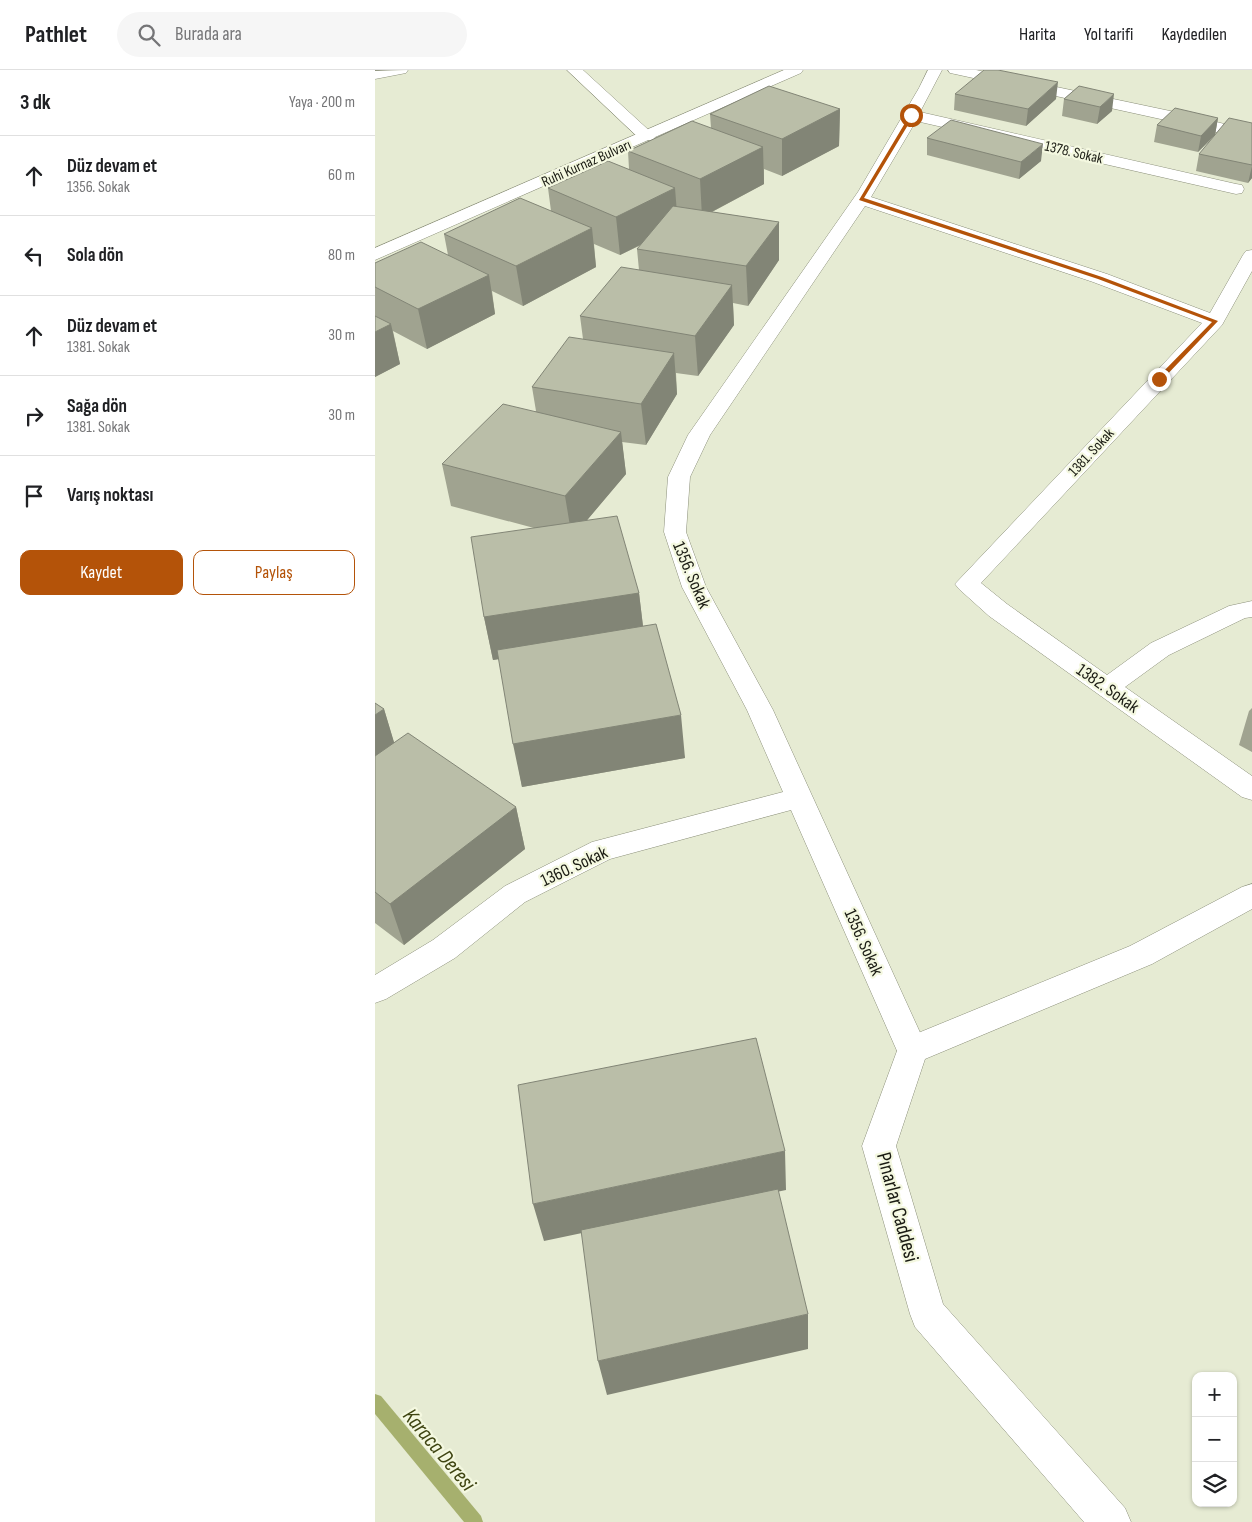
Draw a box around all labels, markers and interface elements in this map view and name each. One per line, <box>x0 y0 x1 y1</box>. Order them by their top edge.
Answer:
search box <box>117 12 467 57</box>
text: Pathlet <box>25 20 87 49</box>
icon: search <box>135 21 163 49</box>
text: Burada ara <box>175 23 242 46</box>
text: Harita <box>1019 24 1056 45</box>
text: Yol tarifi <box>1084 24 1133 45</box>
text: Kaydedilen <box>1161 24 1227 45</box>
text: 3 dk <box>20 90 51 115</box>
text: Yaya · 200 m <box>289 93 355 112</box>
route start <box>900 104 923 127</box>
street label: Ruhi Kurnaz Bulvarı <box>538 135 634 192</box>
street label: 1378. Sokak <box>1043 137 1105 168</box>
text: Düz devam et <box>67 155 157 178</box>
icon: ahead <box>20 162 48 190</box>
text: 60 m <box>328 166 355 185</box>
text: 1356. Sokak <box>67 178 130 197</box>
icon: left <box>20 242 48 270</box>
text: Sola dön <box>67 244 123 267</box>
text: 80 m <box>328 246 355 265</box>
text: Düz devam et <box>67 315 157 338</box>
icon: ahead <box>20 322 48 350</box>
text: 30 m <box>328 326 355 345</box>
text: 1381. Sokak <box>67 338 130 357</box>
route end <box>1148 368 1171 391</box>
text: Sağa dön <box>67 395 127 418</box>
icon: right <box>20 402 48 430</box>
text: 30 m <box>328 406 355 425</box>
text: 1381. Sokak <box>67 418 130 437</box>
street label: 1381. Sokak <box>1064 424 1119 480</box>
icon: arrive <box>20 482 48 510</box>
text: Varış noktası <box>67 484 153 507</box>
street label: 1356. Sokak <box>668 539 715 612</box>
button: Kaydet <box>20 550 183 595</box>
button: Paylaş <box>193 550 355 595</box>
street label: 1382. Sokak <box>1072 659 1143 718</box>
street label: 1360. Sokak <box>537 842 611 891</box>
street label: 1356. Sokak <box>840 906 888 979</box>
street label: Pınarlar Caddesi <box>871 1150 924 1265</box>
map controls <box>1192 1372 1237 1507</box>
button: + <box>1192 1372 1237 1417</box>
water label: Karaca Deresi <box>397 1403 482 1497</box>
button: − <box>1192 1417 1237 1462</box>
button: layers <box>1192 1462 1237 1507</box>

